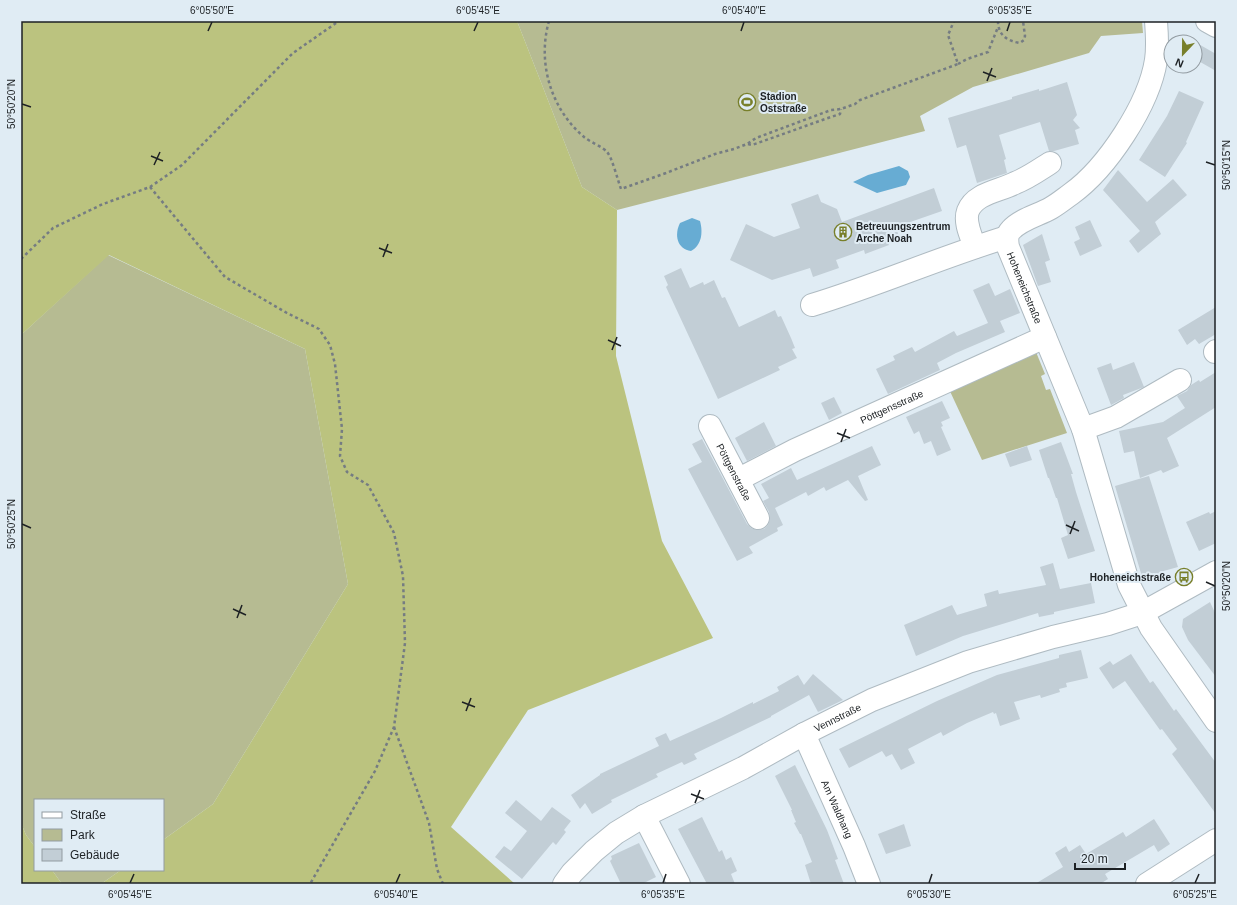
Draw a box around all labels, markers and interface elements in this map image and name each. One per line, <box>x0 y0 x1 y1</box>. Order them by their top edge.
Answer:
text: 6°05'50"E <box>190 5 234 16</box>
text: 6°05'45"E <box>456 5 500 16</box>
text: 6°05'40"E <box>722 5 766 16</box>
text: 6°05'35"E <box>988 5 1032 16</box>
north arrow <box>1163 34 1203 74</box>
text: N <box>1173 56 1185 70</box>
text: 50°50'20"N <box>6 79 17 129</box>
place label: Stadion Oststraße <box>760 91 807 114</box>
sports icon: Stadion Oststraße <box>737 92 757 112</box>
text: 50°50'15"N <box>1221 140 1232 190</box>
place label: Betreuungszentrum Arche Noah <box>856 221 951 244</box>
building icon: Betreuungszentrum Arche Noah <box>833 222 853 242</box>
street label: Hoheneichstraße <box>1005 250 1044 325</box>
street label: Pöttgensstraße <box>858 387 925 425</box>
street label: Pöttgenstraße <box>715 442 754 503</box>
text: 50°50'25"N <box>6 499 17 549</box>
text: 50°50'20"N <box>1221 561 1232 611</box>
bus stop icon: Hoheneichstraße <box>1174 567 1194 587</box>
place label: Hoheneichstraße <box>1090 572 1171 583</box>
street label: Vennstraße <box>812 701 863 734</box>
street label: Am Waldhang <box>820 778 855 840</box>
legend <box>34 799 164 871</box>
text: Straße <box>70 808 106 822</box>
text: Park <box>70 828 96 842</box>
scale bar <box>1075 845 1125 871</box>
text: Gebäude <box>70 848 120 862</box>
text: 20 m <box>1081 852 1108 866</box>
text: 6°05'45"E <box>108 889 152 900</box>
text: 6°05'40"E <box>374 889 418 900</box>
text: 6°05'35"E <box>641 889 685 900</box>
text: 6°05'30"E <box>907 889 951 900</box>
text: 6°05'25"E <box>1173 889 1217 900</box>

